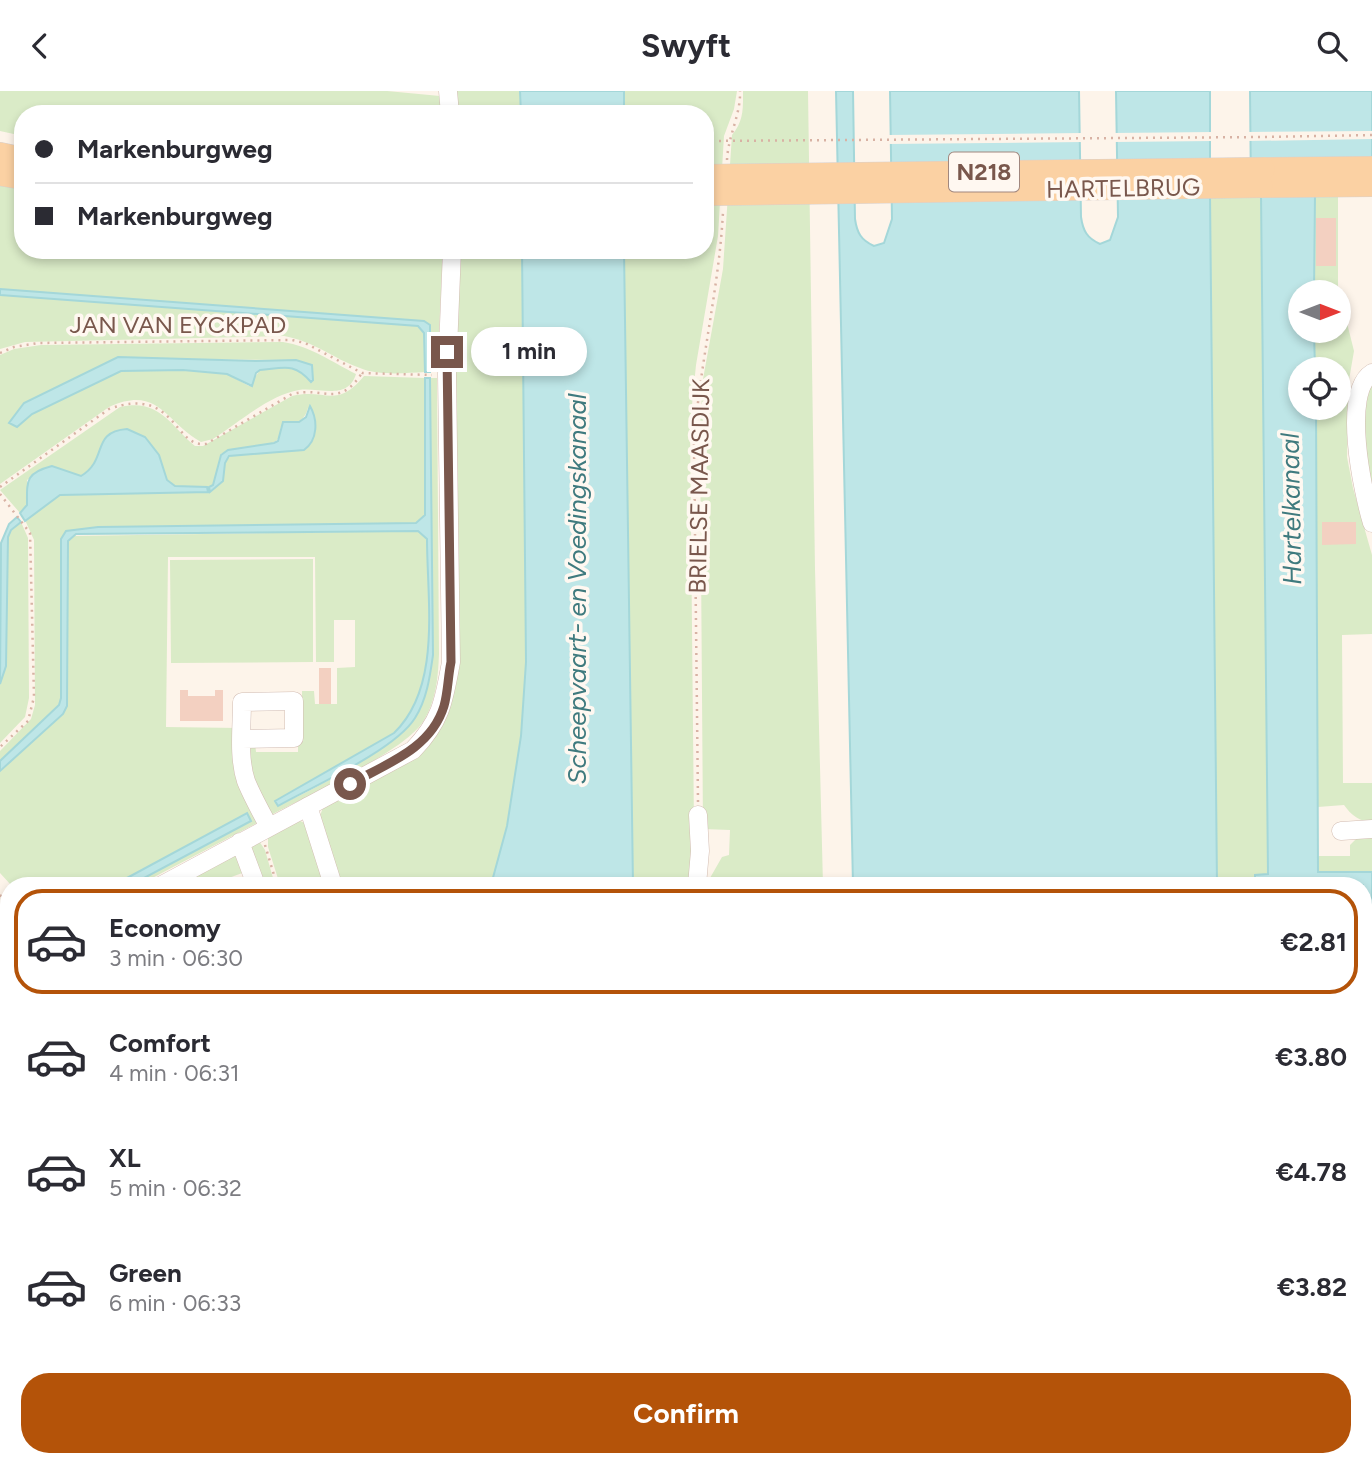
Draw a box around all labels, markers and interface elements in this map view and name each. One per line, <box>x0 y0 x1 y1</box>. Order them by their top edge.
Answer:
icon: back <box>21 27 59 65</box>
text: Swyft <box>641 27 731 65</box>
icon: search <box>1313 27 1351 65</box>
text: Markenburgweg <box>77 133 273 165</box>
road number: N218 <box>949 152 1019 191</box>
street label: HARTELBRUG <box>1046 172 1200 204</box>
text: Markenburgweg <box>77 200 273 232</box>
north arrow <box>1288 280 1351 343</box>
map controls <box>1288 280 1351 420</box>
street label: JAN VAN EYCKPAD <box>70 310 286 339</box>
callout: 1 min <box>472 327 587 377</box>
route end <box>431 336 463 368</box>
text: 1 min <box>502 337 556 365</box>
button: locate <box>1288 357 1351 420</box>
street label: BRIELSE MAASDIJK <box>683 378 715 594</box>
water label: Scheepvaart- en Voedingskanaal <box>561 393 593 785</box>
water label: Hartelkanaal <box>1274 432 1308 585</box>
route start <box>334 768 366 800</box>
icon: car <box>25 910 88 973</box>
text: Economy <box>109 912 221 944</box>
text: €2.81 <box>1281 926 1347 958</box>
text: 3 min · 06:30 <box>109 944 243 972</box>
icon: car <box>25 1025 88 1088</box>
text: Comfort <box>109 1027 211 1059</box>
text: €3.80 <box>1275 1041 1347 1073</box>
text: 4 min · 06:31 <box>109 1059 240 1087</box>
icon: car <box>25 1140 88 1203</box>
text: XL <box>109 1142 141 1174</box>
text: €4.78 <box>1276 1156 1347 1188</box>
text: 5 min · 06:32 <box>109 1174 242 1202</box>
icon: car <box>25 1255 88 1318</box>
text: Green <box>109 1257 182 1289</box>
text: €3.82 <box>1277 1271 1347 1303</box>
text: 6 min · 06:33 <box>109 1289 241 1317</box>
button: Confirm <box>21 1373 1351 1453</box>

